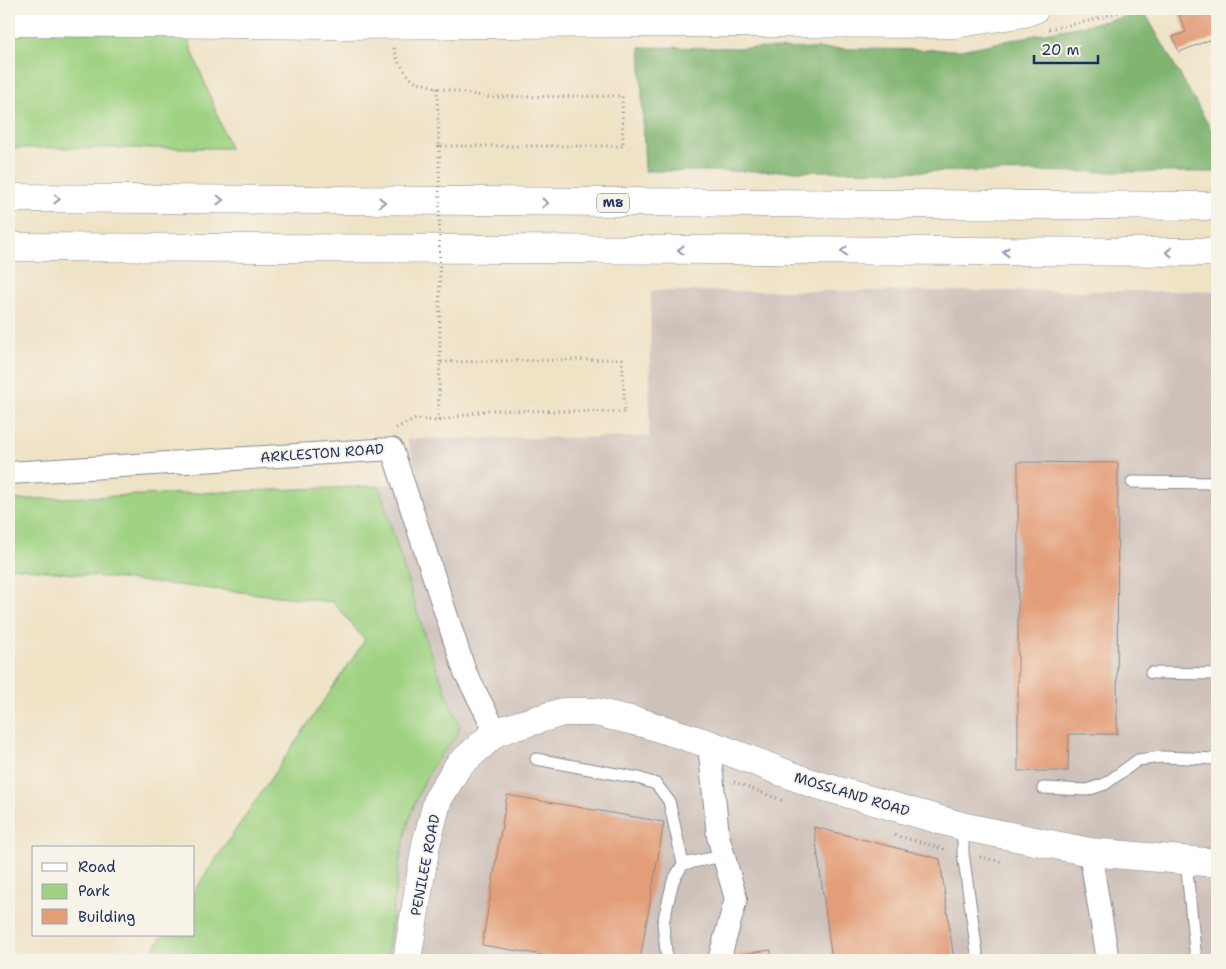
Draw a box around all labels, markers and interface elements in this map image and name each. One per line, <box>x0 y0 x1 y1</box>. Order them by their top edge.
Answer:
scale bar <box>1034 32 1097 64</box>
text: 20 m <box>1041 40 1080 60</box>
one-way arrow <box>54 194 62 204</box>
road number: M8 <box>597 194 629 212</box>
one-way arrow <box>216 195 224 206</box>
one-way arrow <box>379 197 387 207</box>
one-way arrow <box>542 198 549 208</box>
one-way arrow <box>677 245 684 255</box>
one-way arrow <box>839 246 847 256</box>
one-way arrow <box>1002 246 1010 257</box>
one-way arrow <box>1164 247 1172 257</box>
street label: ARKLESTON ROAD <box>260 440 384 466</box>
street label: MOSSLAND ROAD <box>792 768 912 820</box>
street label: PENILEE ROAD <box>406 813 444 917</box>
legend <box>32 846 195 936</box>
text: Road <box>78 857 116 877</box>
text: Park <box>78 881 110 901</box>
text: Building <box>78 907 135 927</box>

